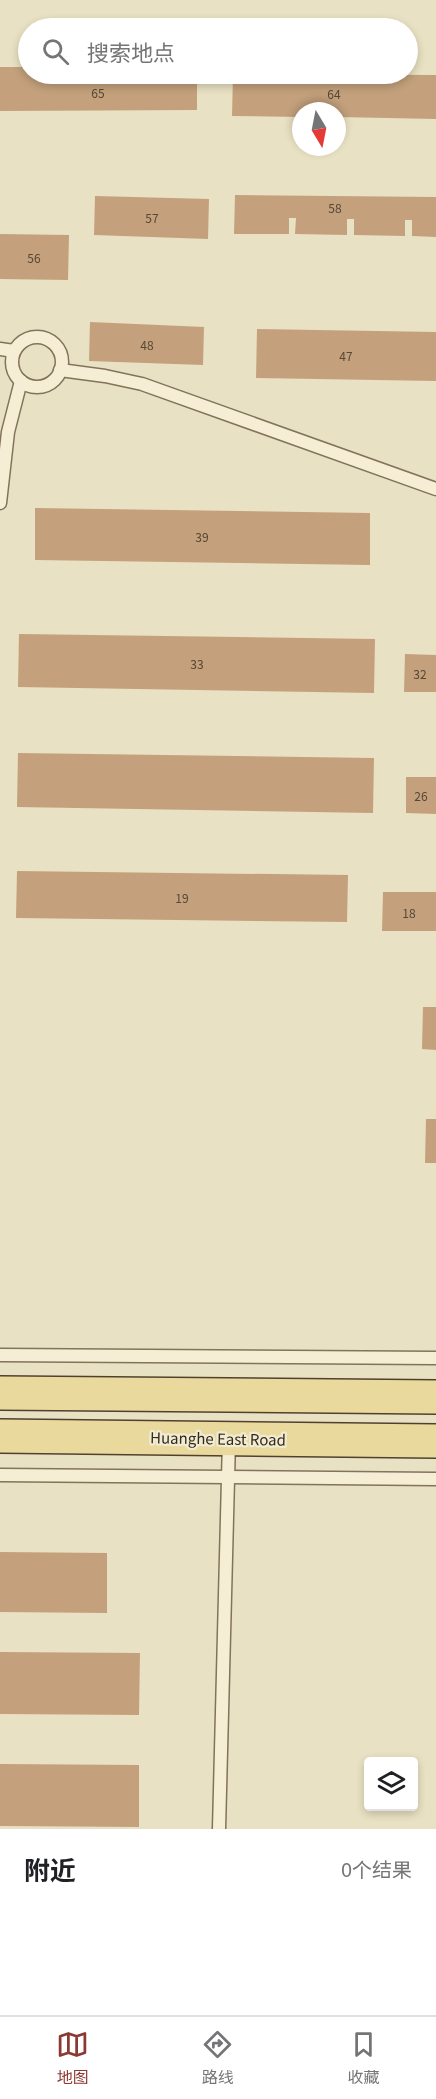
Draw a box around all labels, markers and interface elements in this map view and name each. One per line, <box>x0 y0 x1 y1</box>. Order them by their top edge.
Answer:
search box <box>18 18 418 84</box>
icon: search <box>39 35 72 68</box>
text: 搜索地点 <box>87 35 175 67</box>
house number: 65 <box>91 84 105 101</box>
house number: 64 <box>327 85 341 102</box>
north arrow <box>292 102 346 156</box>
house number: 58 <box>328 199 342 216</box>
house number: 57 <box>145 209 159 226</box>
house number: 56 <box>27 249 41 266</box>
house number: 48 <box>140 336 154 353</box>
house number: 47 <box>339 347 353 364</box>
house number: 39 <box>195 528 209 545</box>
house number: 33 <box>190 655 204 672</box>
house number: 32 <box>413 665 427 682</box>
house number: 26 <box>414 787 428 804</box>
house number: 19 <box>175 889 189 906</box>
house number: 18 <box>402 904 416 921</box>
street label: Huanghe East Road <box>150 1426 286 1450</box>
map controls <box>364 1757 418 1811</box>
button: layers <box>364 1757 418 1811</box>
text: 附近 <box>24 1850 76 1887</box>
text: 0个结果 <box>341 1854 412 1883</box>
tab: 地图 <box>56 2028 89 2088</box>
tab: 路线 <box>201 2028 234 2088</box>
tab: 收藏 <box>347 2028 380 2088</box>

